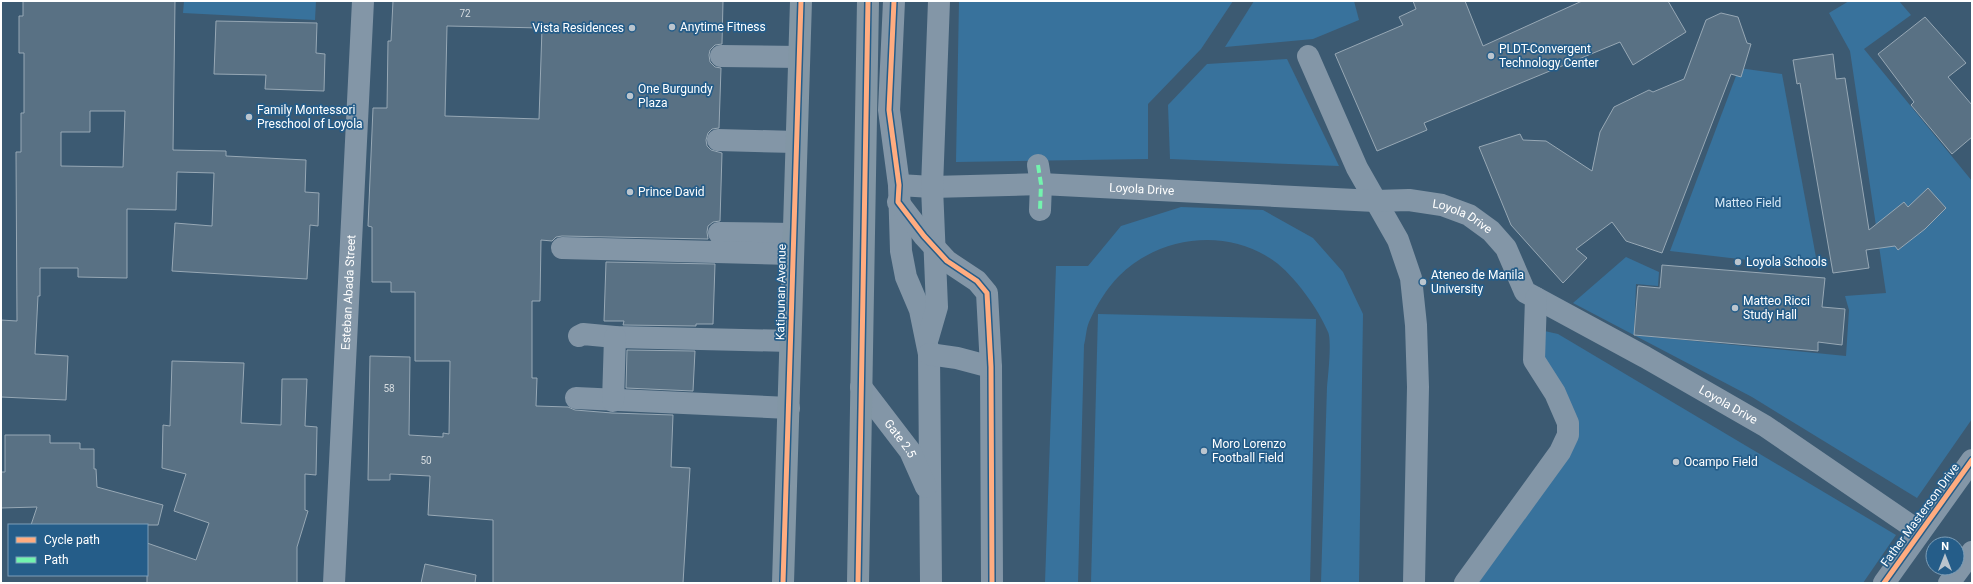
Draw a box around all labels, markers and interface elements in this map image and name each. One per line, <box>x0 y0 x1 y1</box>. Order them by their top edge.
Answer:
house number: 72 <box>459 8 471 19</box>
place label: Anytime Fitness <box>680 20 766 34</box>
place label: Vista Residences <box>532 21 624 35</box>
marker: Anytime Fitness <box>667 22 677 32</box>
marker: Vista Residences <box>627 23 637 33</box>
place label: PLDT-Convergent Technology Center <box>1499 42 1599 70</box>
marker: PLDT-Convergent Technology Center <box>1486 51 1496 61</box>
place label: One Burgundy Plaza <box>638 82 713 110</box>
marker: One Burgundy Plaza <box>625 91 635 101</box>
place label: Family Montessori Preschool of Loyola <box>257 103 363 131</box>
marker: Family Montessori Preschool of Loyola <box>244 112 254 122</box>
street label: Loyola Drive <box>1109 180 1175 198</box>
place label: Prince David <box>638 185 705 199</box>
marker: Prince David <box>625 187 635 197</box>
park label: Matteo Field <box>1715 196 1781 210</box>
street label: Loyola Drive <box>1432 197 1495 236</box>
street label: Esteban Abada Street <box>339 234 358 350</box>
street label: Katipunan Avenue <box>773 244 789 340</box>
place label: Loyola Schools <box>1746 255 1827 269</box>
marker: Loyola Schools <box>1733 257 1743 267</box>
place label: Ateneo de Manila University <box>1431 268 1524 296</box>
marker: Ateneo de Manila University <box>1418 277 1428 287</box>
place label: Matteo Ricci Study Hall <box>1743 294 1810 322</box>
marker: Matteo Ricci Study Hall <box>1730 303 1740 313</box>
house number: 58 <box>383 383 395 394</box>
street label: Loyola Drive <box>1697 383 1760 427</box>
street label: Gate 2.5 <box>881 417 919 460</box>
place label: Moro Lorenzo Football Field <box>1212 437 1286 465</box>
marker: Moro Lorenzo Football Field <box>1199 446 1209 456</box>
house number: 50 <box>420 455 432 466</box>
place label: Ocampo Field <box>1684 455 1758 469</box>
marker: Ocampo Field <box>1671 457 1681 467</box>
street label: Father Masterson Drive <box>1878 461 1962 569</box>
legend <box>8 524 148 576</box>
text: Cycle path <box>44 533 100 547</box>
north arrow <box>1925 536 1965 576</box>
text: N <box>1941 540 1949 553</box>
text: Path <box>44 553 69 567</box>

